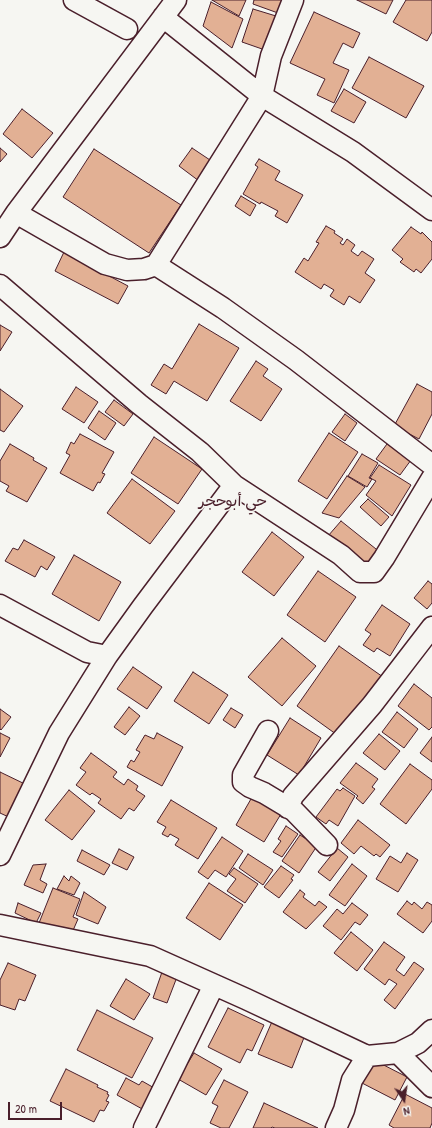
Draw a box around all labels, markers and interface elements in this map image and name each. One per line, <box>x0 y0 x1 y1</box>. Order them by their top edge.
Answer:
district label: حي أبوحجر <box>199 492 267 512</box>
north arrow <box>384 1080 424 1120</box>
scale bar <box>10 1094 64 1120</box>
text: 20 m <box>15 1100 37 1117</box>
text: N <box>402 1104 411 1119</box>

